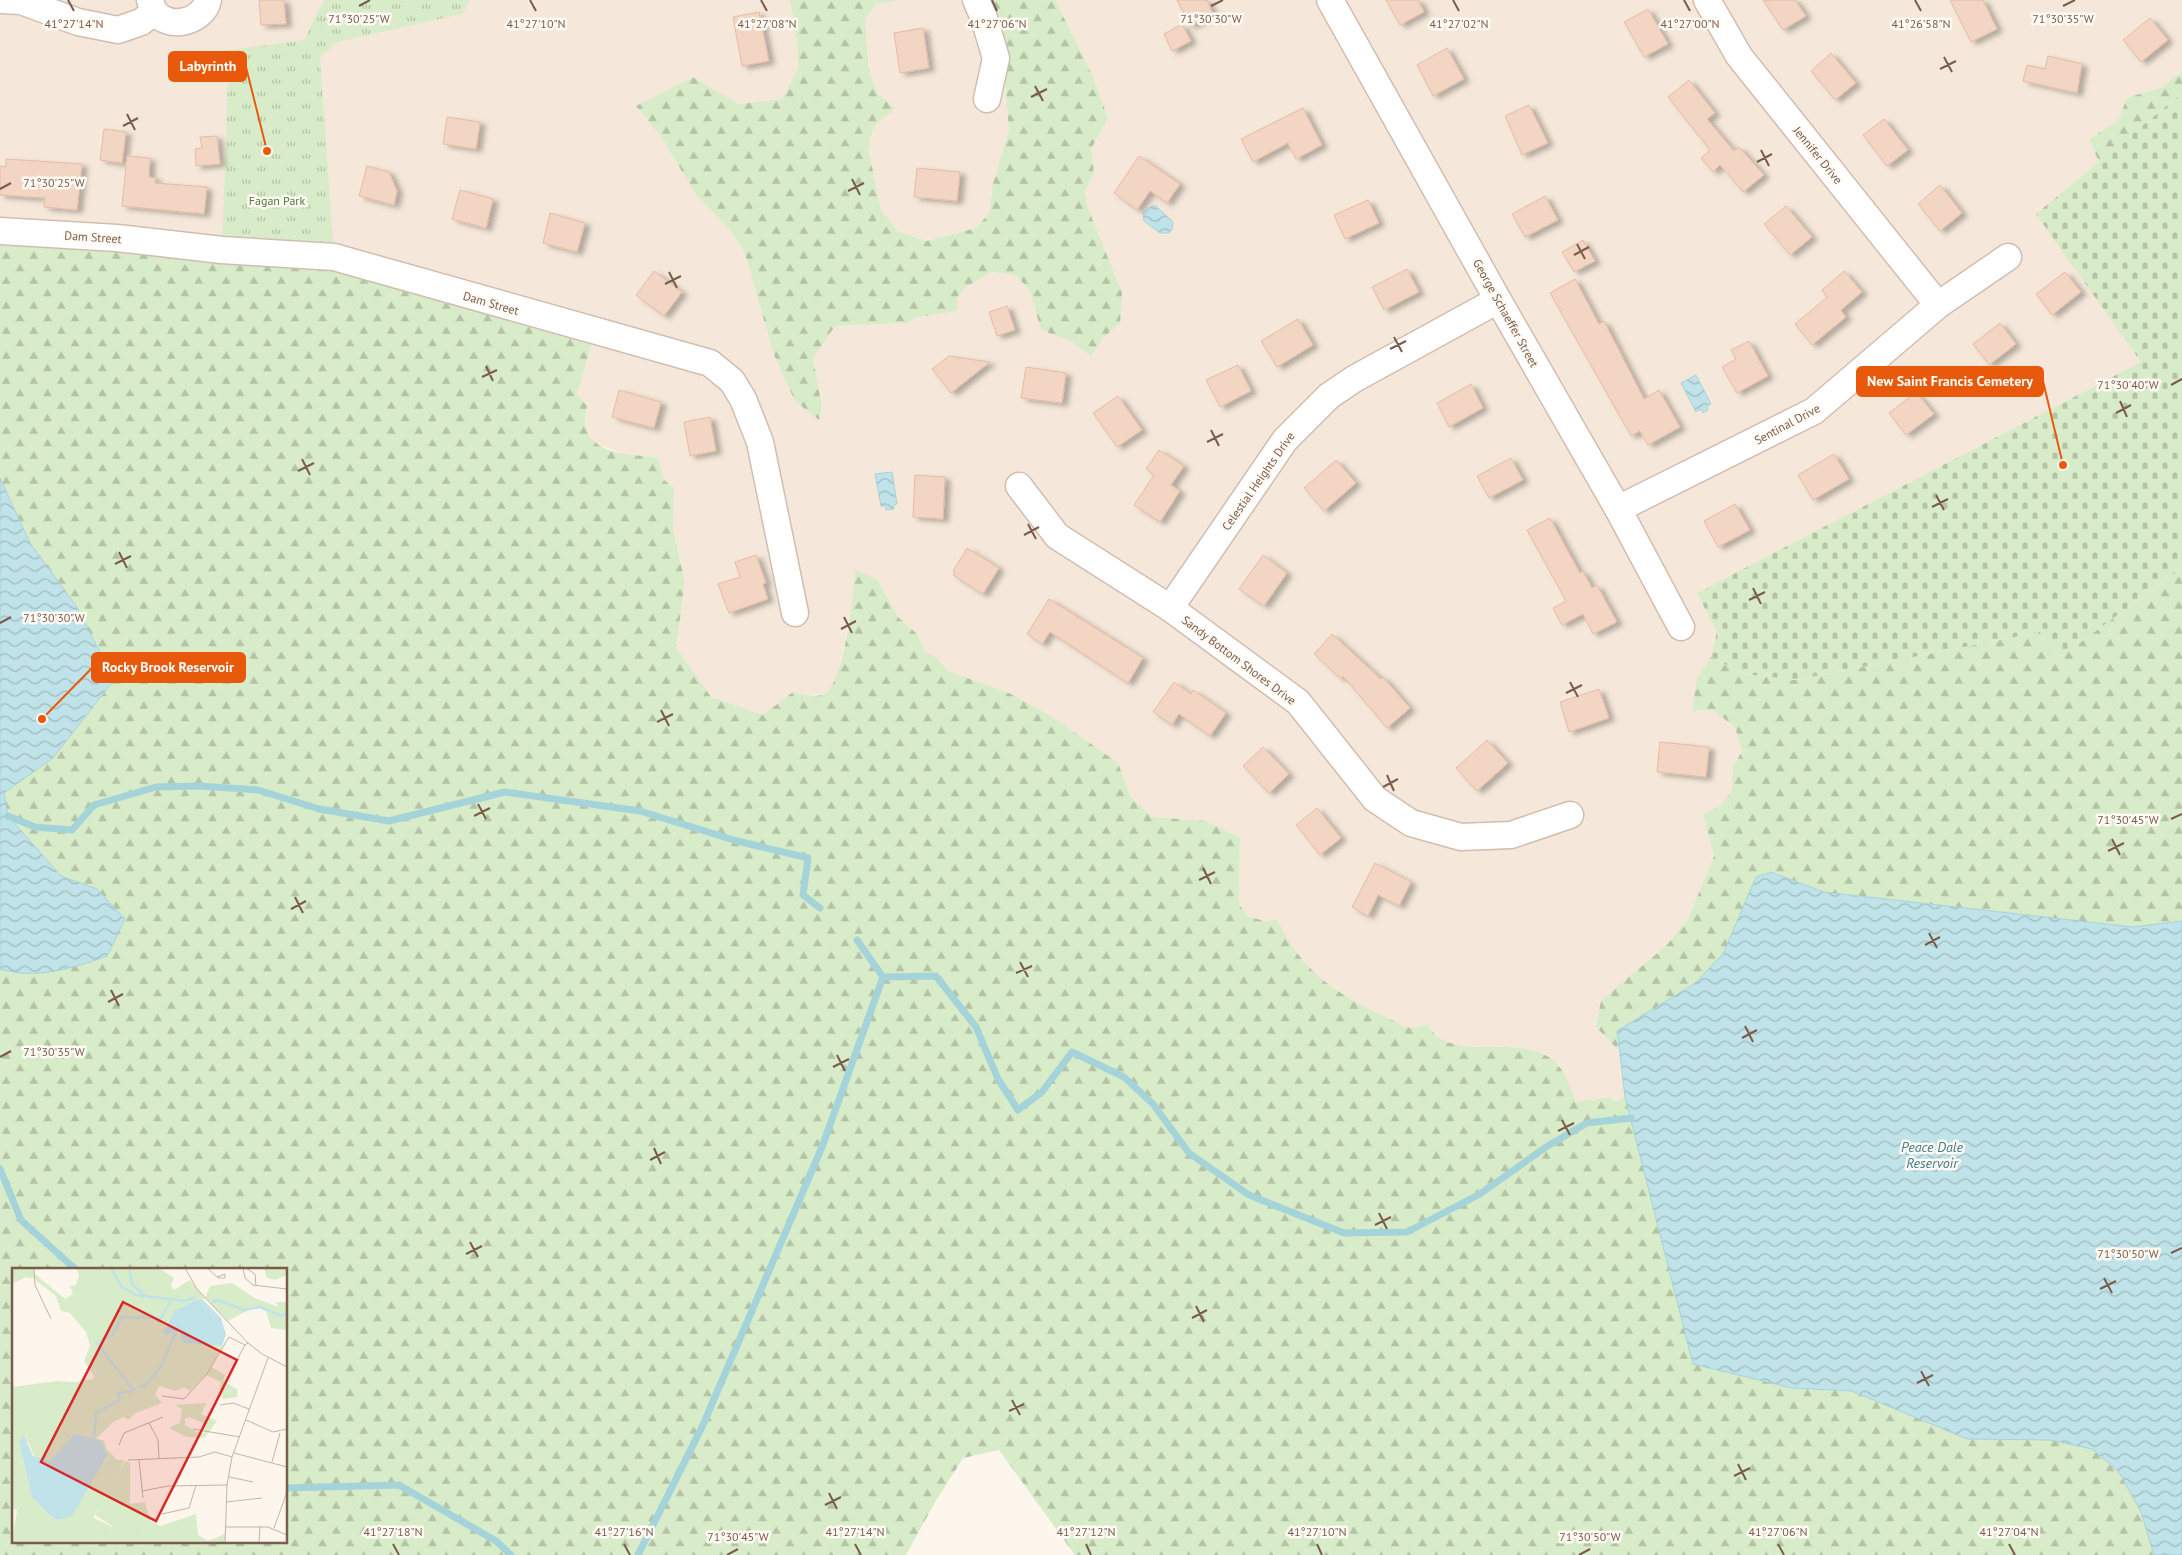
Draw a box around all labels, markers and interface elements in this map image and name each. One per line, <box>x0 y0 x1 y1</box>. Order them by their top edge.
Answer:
text: 71°30'25"W <box>328 11 390 26</box>
text: 71°30'30"W <box>1180 11 1242 26</box>
text: 71°30'35"W <box>2032 11 2094 26</box>
text: 41°27'14"N <box>44 16 104 31</box>
text: 41°27'10"N <box>506 16 566 31</box>
text: 41°27'08"N <box>737 16 797 31</box>
text: 41°27'06"N <box>967 16 1027 31</box>
text: 41°27'02"N <box>1429 16 1489 31</box>
text: 41°27'00"N <box>1660 16 1720 31</box>
text: 41°26'58"N <box>1891 16 1951 31</box>
callout: Labyrinth <box>169 52 246 81</box>
text: Labyrinth <box>180 57 237 75</box>
street label: Jennifer Drive <box>1790 122 1846 187</box>
text: 71°30'25"W <box>23 175 85 190</box>
park label: Fagan Park <box>249 193 305 208</box>
street label: Dam Street <box>64 228 122 246</box>
street label: George Schaeffer Street <box>1470 256 1542 370</box>
street label: Dam Street <box>461 288 521 318</box>
callout: New Saint Francis Cemetery <box>1857 367 2043 396</box>
text: New Saint Francis Cemetery <box>1867 372 2033 390</box>
text: 71°30'40"W <box>2097 377 2159 392</box>
street label: Sentinal Drive <box>1751 400 1823 448</box>
street label: Celestial Heights Drive <box>1218 429 1298 533</box>
text: 71°30'30"W <box>23 610 85 625</box>
street label: Sandy Bottom Shores Drive <box>1179 612 1299 708</box>
callout: Rocky Brook Reservoir <box>92 653 245 682</box>
text: Rocky Brook Reservoir <box>102 658 234 676</box>
text: 71°30'45"W <box>2097 812 2159 827</box>
text: 71°30'35"W <box>23 1044 85 1059</box>
water label: Peace Dale Reservoir <box>1901 1138 1964 1172</box>
text: 71°30'50"W <box>2097 1246 2159 1261</box>
inset map <box>12 1268 288 1542</box>
text: 41°27'18"N <box>363 1524 423 1539</box>
text: 41°27'16"N <box>594 1524 654 1539</box>
text: 41°27'14"N <box>825 1524 885 1539</box>
text: 41°27'12"N <box>1056 1524 1116 1539</box>
text: 41°27'10"N <box>1287 1524 1347 1539</box>
text: 41°27'06"N <box>1748 1524 1808 1539</box>
text: 41°27'04"N <box>1979 1524 2039 1539</box>
text: 71°30'45"W <box>707 1529 769 1544</box>
text: 71°30'50"W <box>1559 1529 1621 1544</box>

